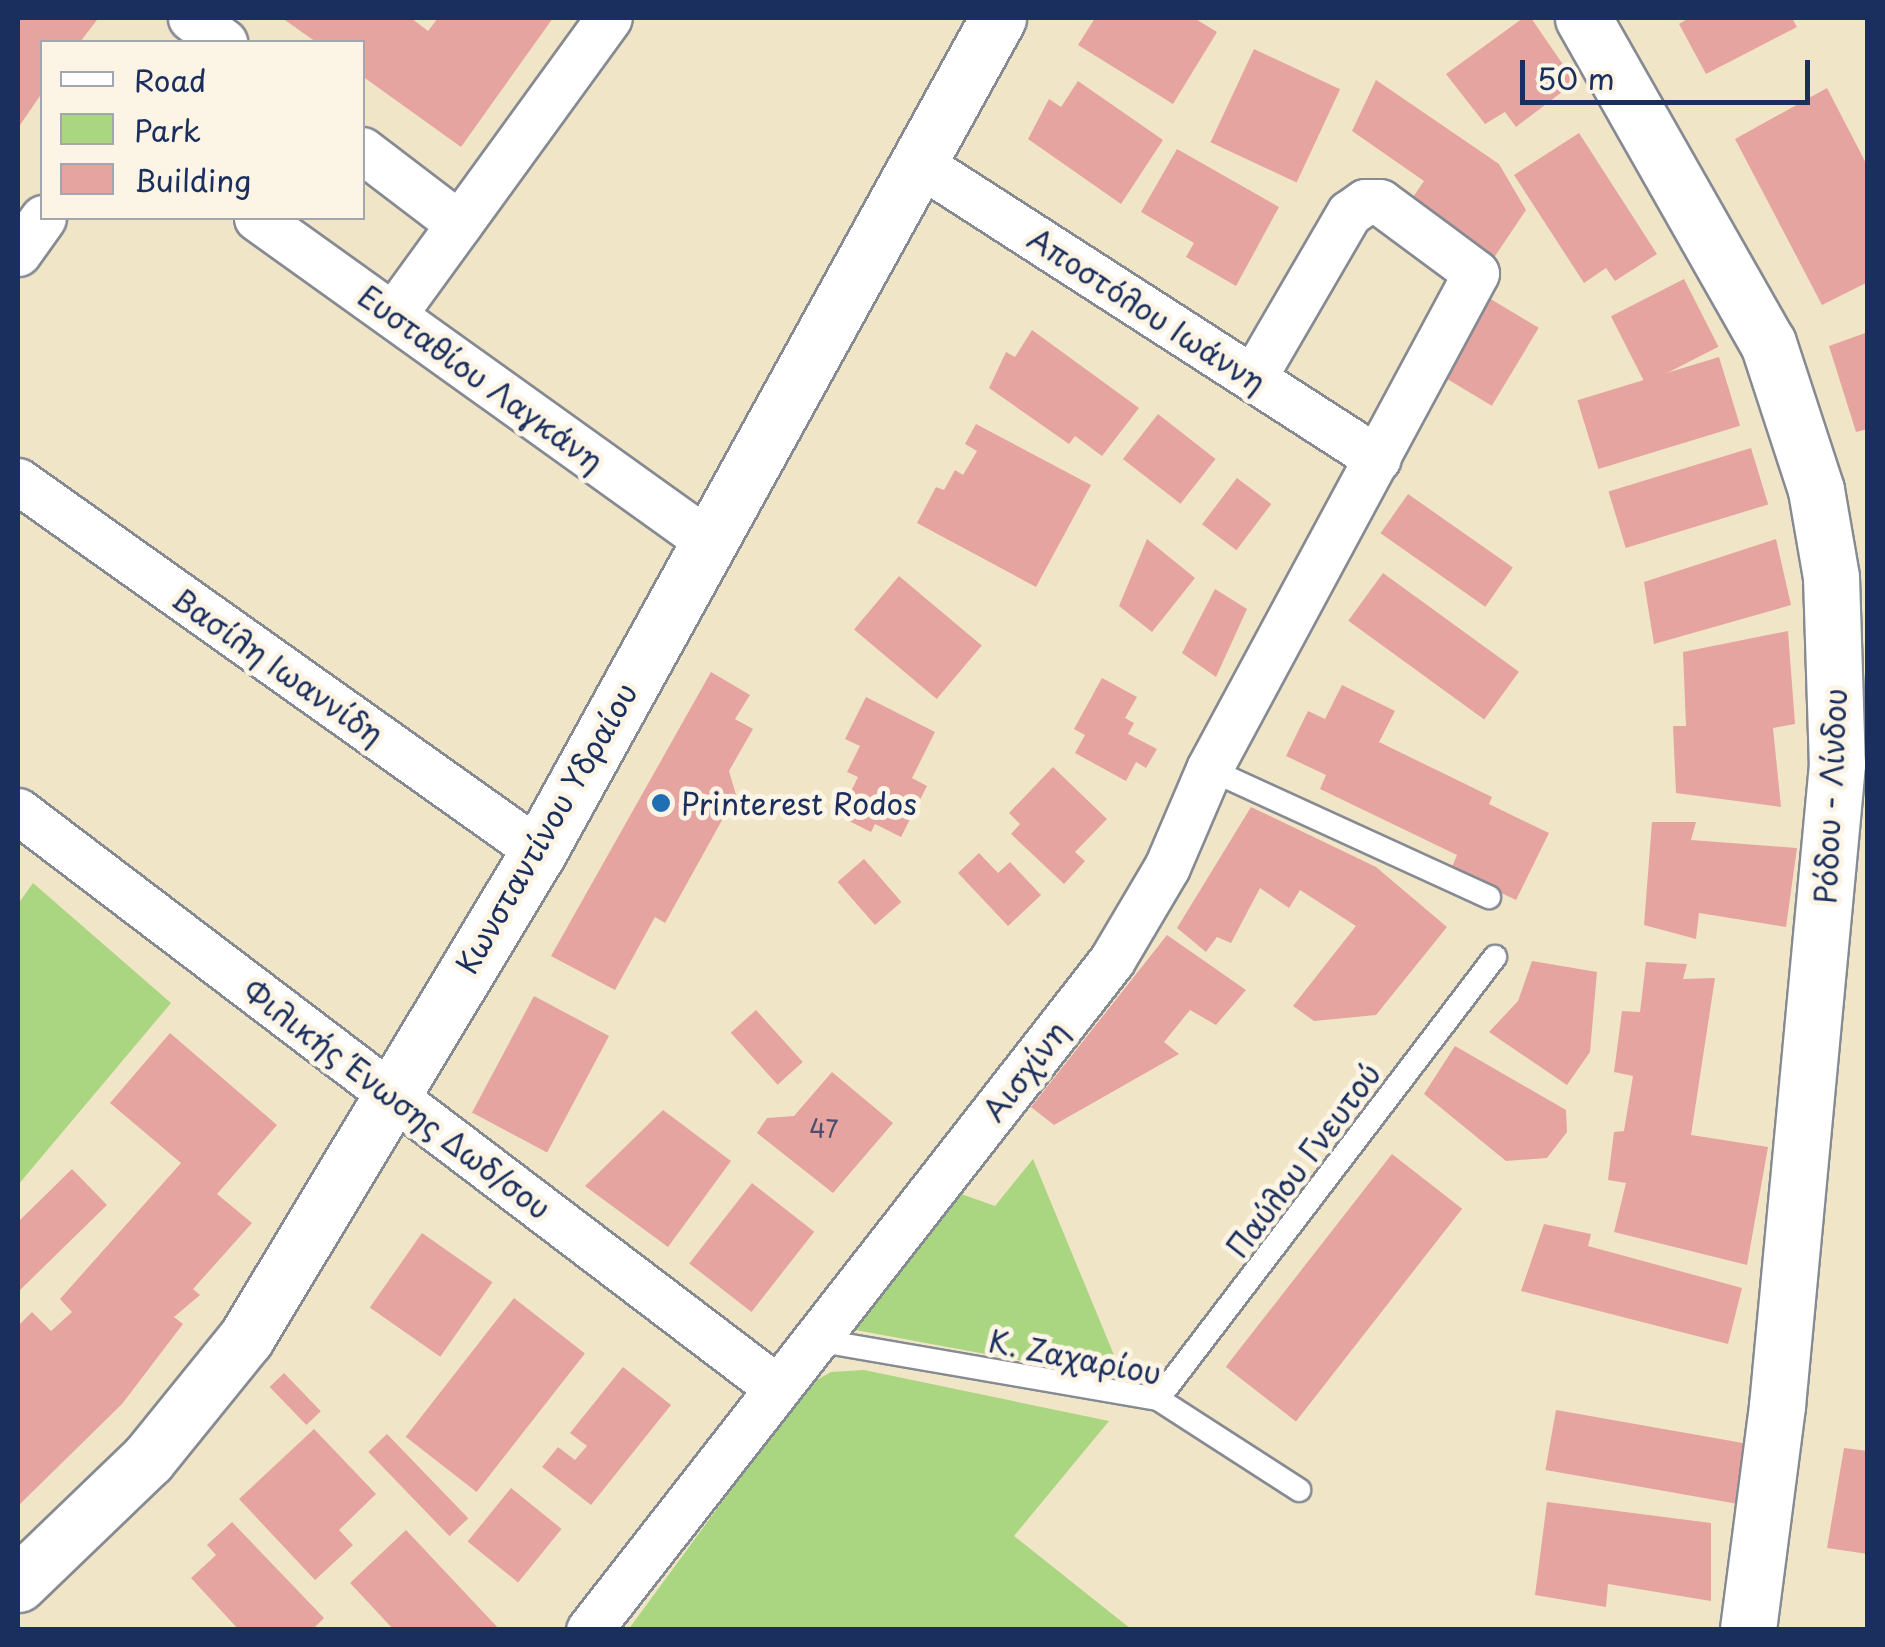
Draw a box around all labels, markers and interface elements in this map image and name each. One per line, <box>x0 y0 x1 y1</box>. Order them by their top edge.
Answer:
legend <box>40 40 365 220</box>
scale bar <box>1525 40 1815 102</box>
text: 50 m <box>1537 55 1615 100</box>
text: Road <box>134 57 207 102</box>
text: Park <box>134 107 201 152</box>
text: Building <box>134 157 251 202</box>
street label: Αποστόλου Ιωάννη <box>1021 220 1273 400</box>
street label: Ευσταθίου Λαγκάνη <box>352 277 610 479</box>
street label: Βασίλη Ιωαννίδη <box>165 579 391 753</box>
street label: Κωνσταντίνου Υδραίου <box>448 676 644 980</box>
street label: Ρόδου - Λίνδου <box>1806 687 1854 905</box>
place label: Printerest Rodos <box>681 785 916 821</box>
marker: Printerest Rodos <box>650 792 672 814</box>
street label: Φιλικής Ένωσης Δωδ/σου <box>236 971 558 1227</box>
street label: Αισχίνη <box>975 1014 1075 1128</box>
street label: Παύλου Γνευτού <box>1218 1056 1388 1264</box>
house number: 47 <box>809 1113 839 1143</box>
street label: Κ. Ζαχαρίου <box>985 1323 1165 1391</box>

